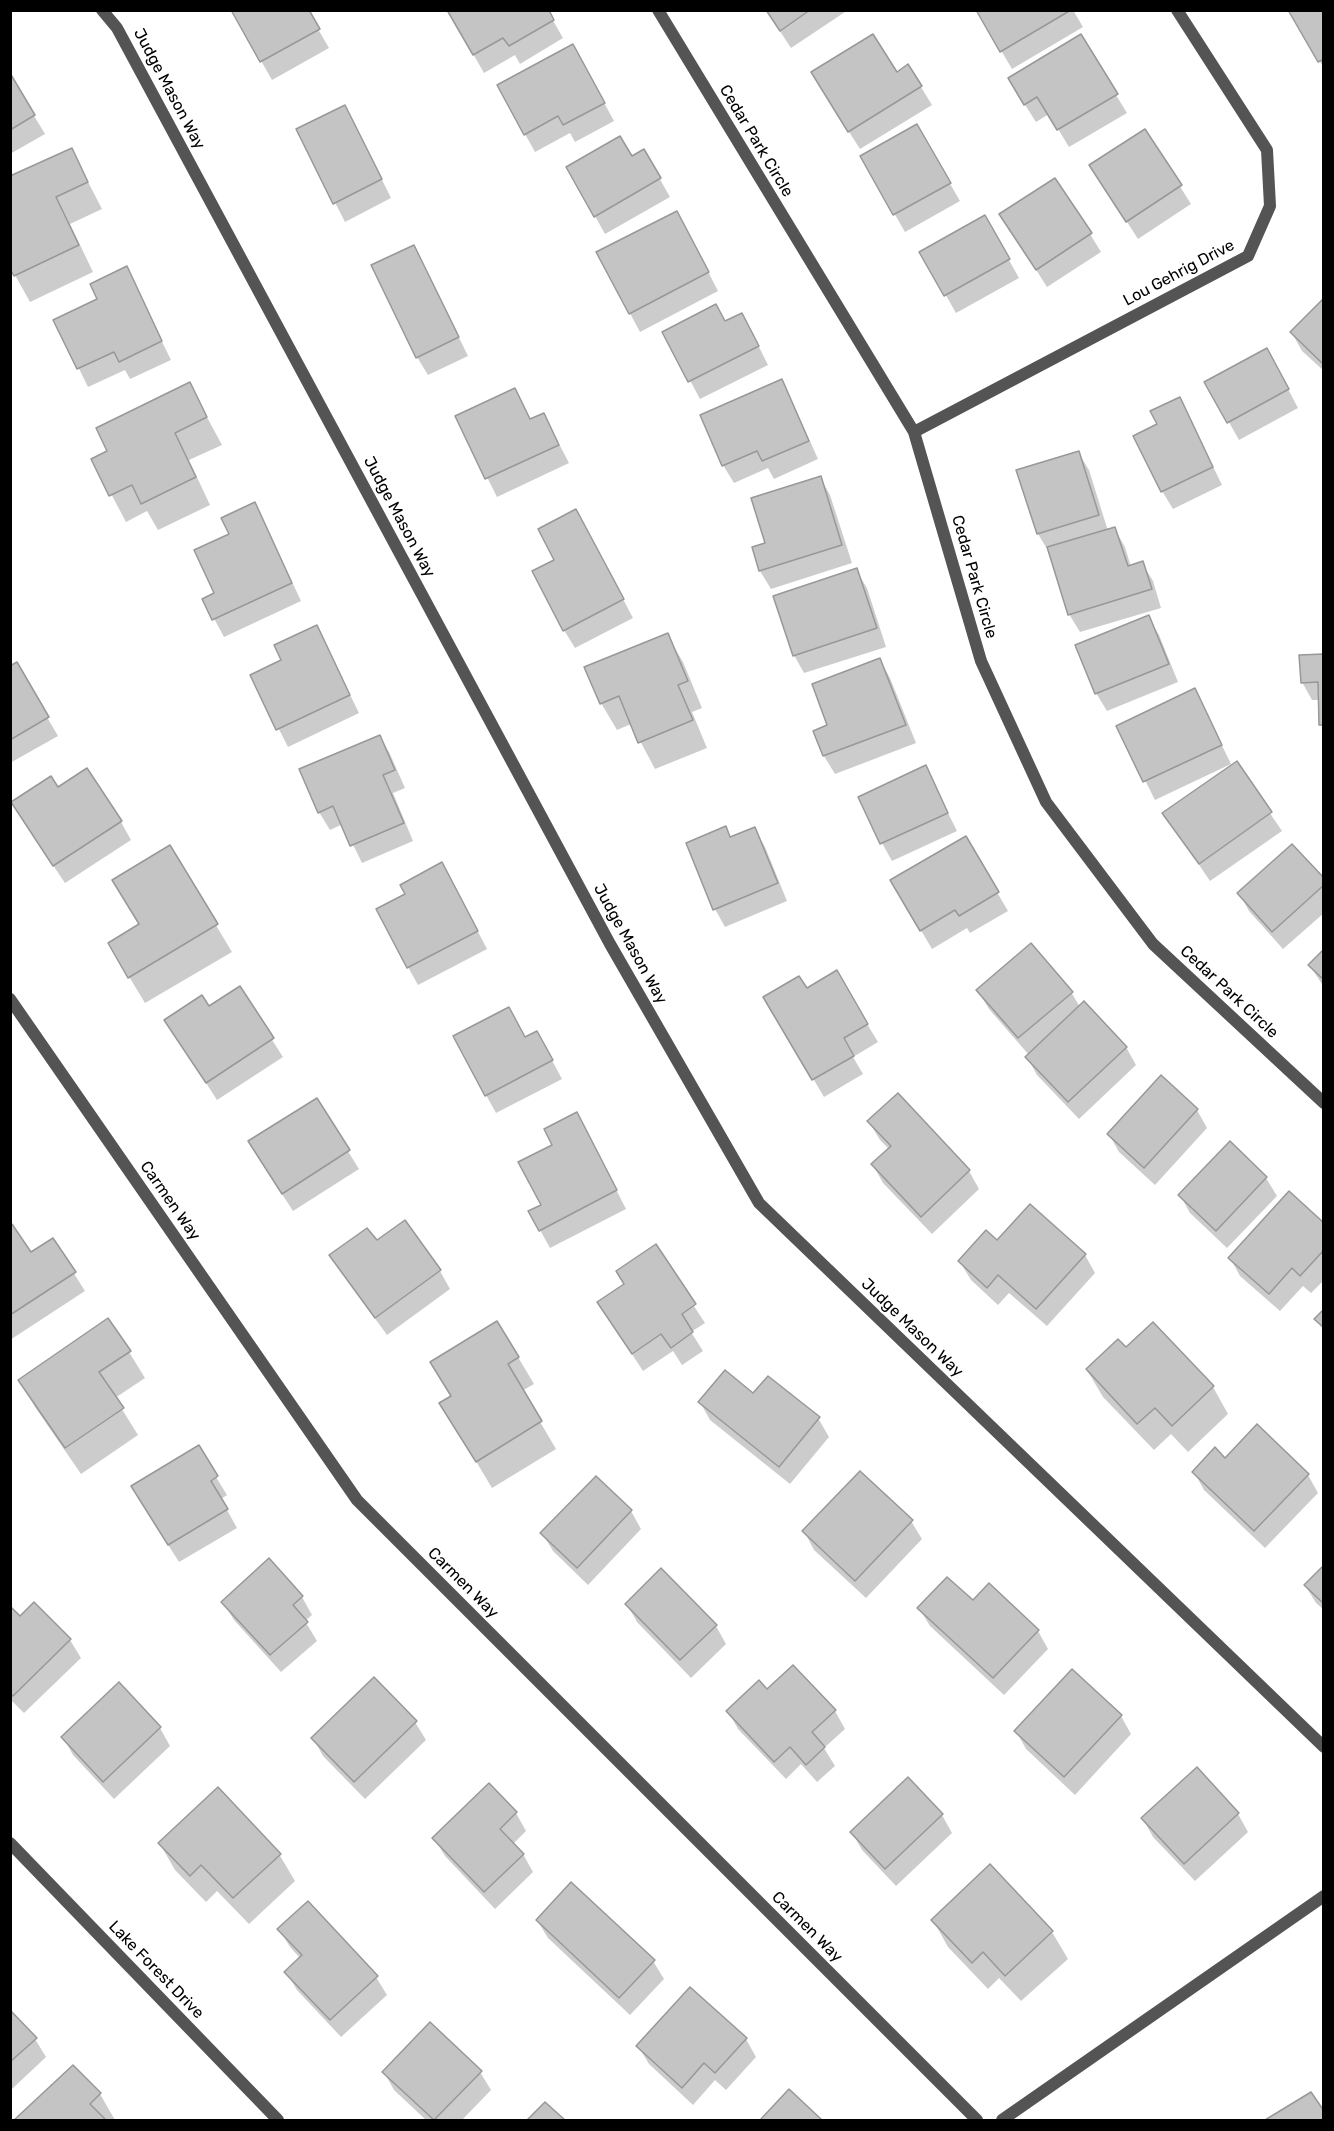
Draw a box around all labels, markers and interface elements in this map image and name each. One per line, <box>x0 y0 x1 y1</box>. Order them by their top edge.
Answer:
street label: Judge Mason Way <box>129 25 209 153</box>
street label: Cedar Park Circle <box>715 81 797 201</box>
street label: Lou Gehrig Drive <box>1120 236 1238 310</box>
street label: Judge Mason Way <box>359 453 439 581</box>
street label: Cedar Park Circle <box>947 513 1001 641</box>
street label: Judge Mason Way <box>589 881 671 1007</box>
street label: Cedar Park Circle <box>1176 942 1282 1042</box>
street label: Carmen Way <box>136 1158 204 1244</box>
street label: Judge Mason Way <box>857 1275 967 1381</box>
street label: Carmen Way <box>424 1544 502 1622</box>
street label: Carmen Way <box>768 1888 846 1966</box>
street label: Lake Forest Drive <box>104 1917 208 2023</box>

